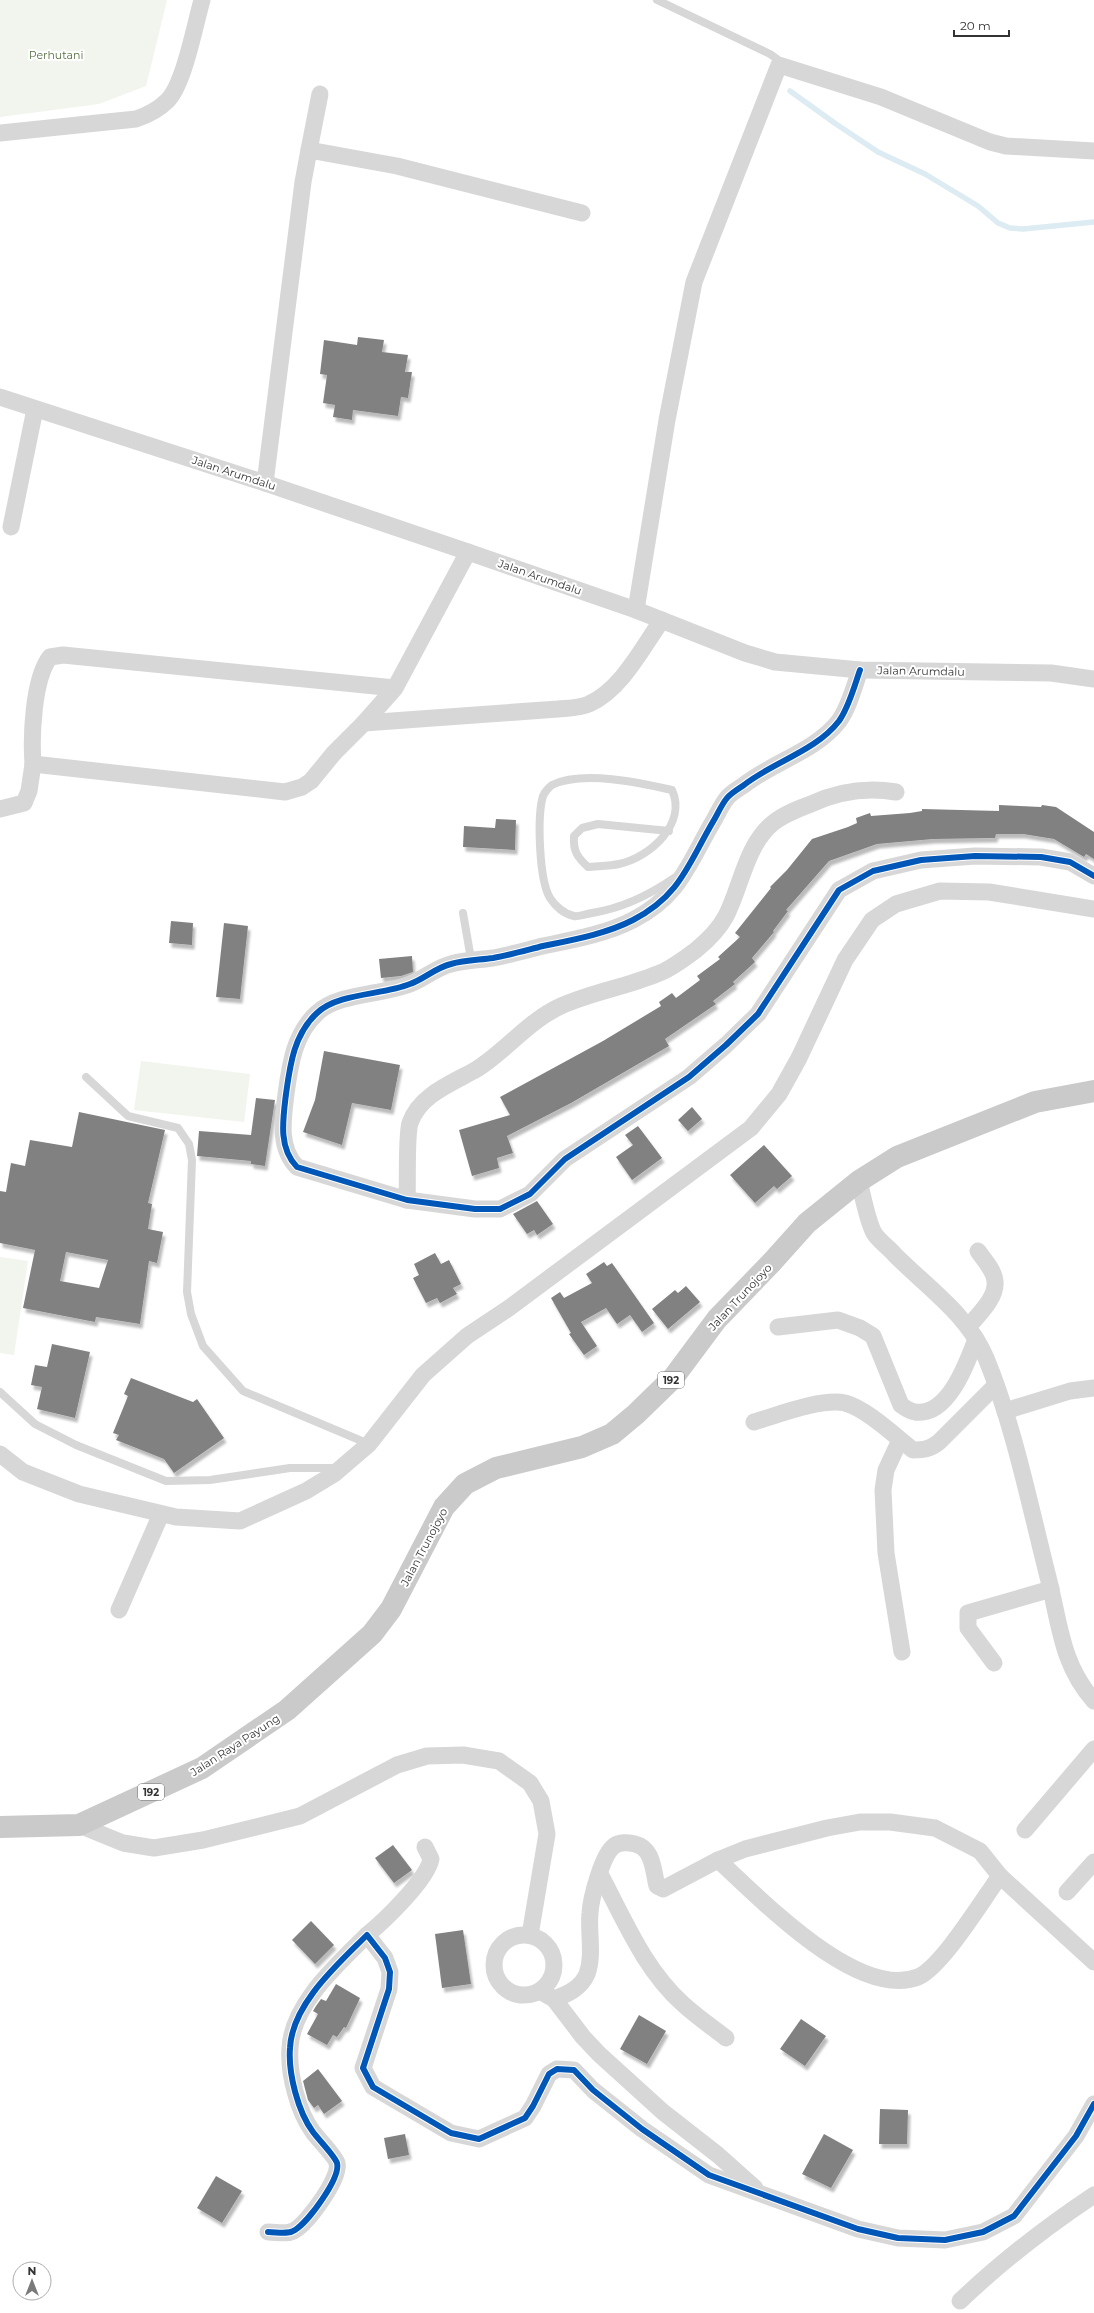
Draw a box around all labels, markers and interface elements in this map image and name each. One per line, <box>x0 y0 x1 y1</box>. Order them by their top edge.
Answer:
scale bar <box>954 12 1009 38</box>
text: 20 m <box>960 18 991 33</box>
park label: Perhutani <box>29 48 83 62</box>
street label: Jalan Arumdalu <box>189 453 278 493</box>
street label: Jalan Arumdalu <box>495 556 584 598</box>
street label: Jalan Arumdalu <box>876 663 965 679</box>
street label: Jalan Trunojoyo <box>705 1261 775 1334</box>
road number: 192 <box>658 1372 684 1388</box>
street label: Jalan Trunojoyo <box>397 1505 451 1589</box>
street label: Jalan Raya Payung <box>187 1711 282 1780</box>
road number: 192 <box>138 1784 164 1800</box>
north arrow <box>12 2261 52 2301</box>
text: N <box>28 2264 36 2278</box>

